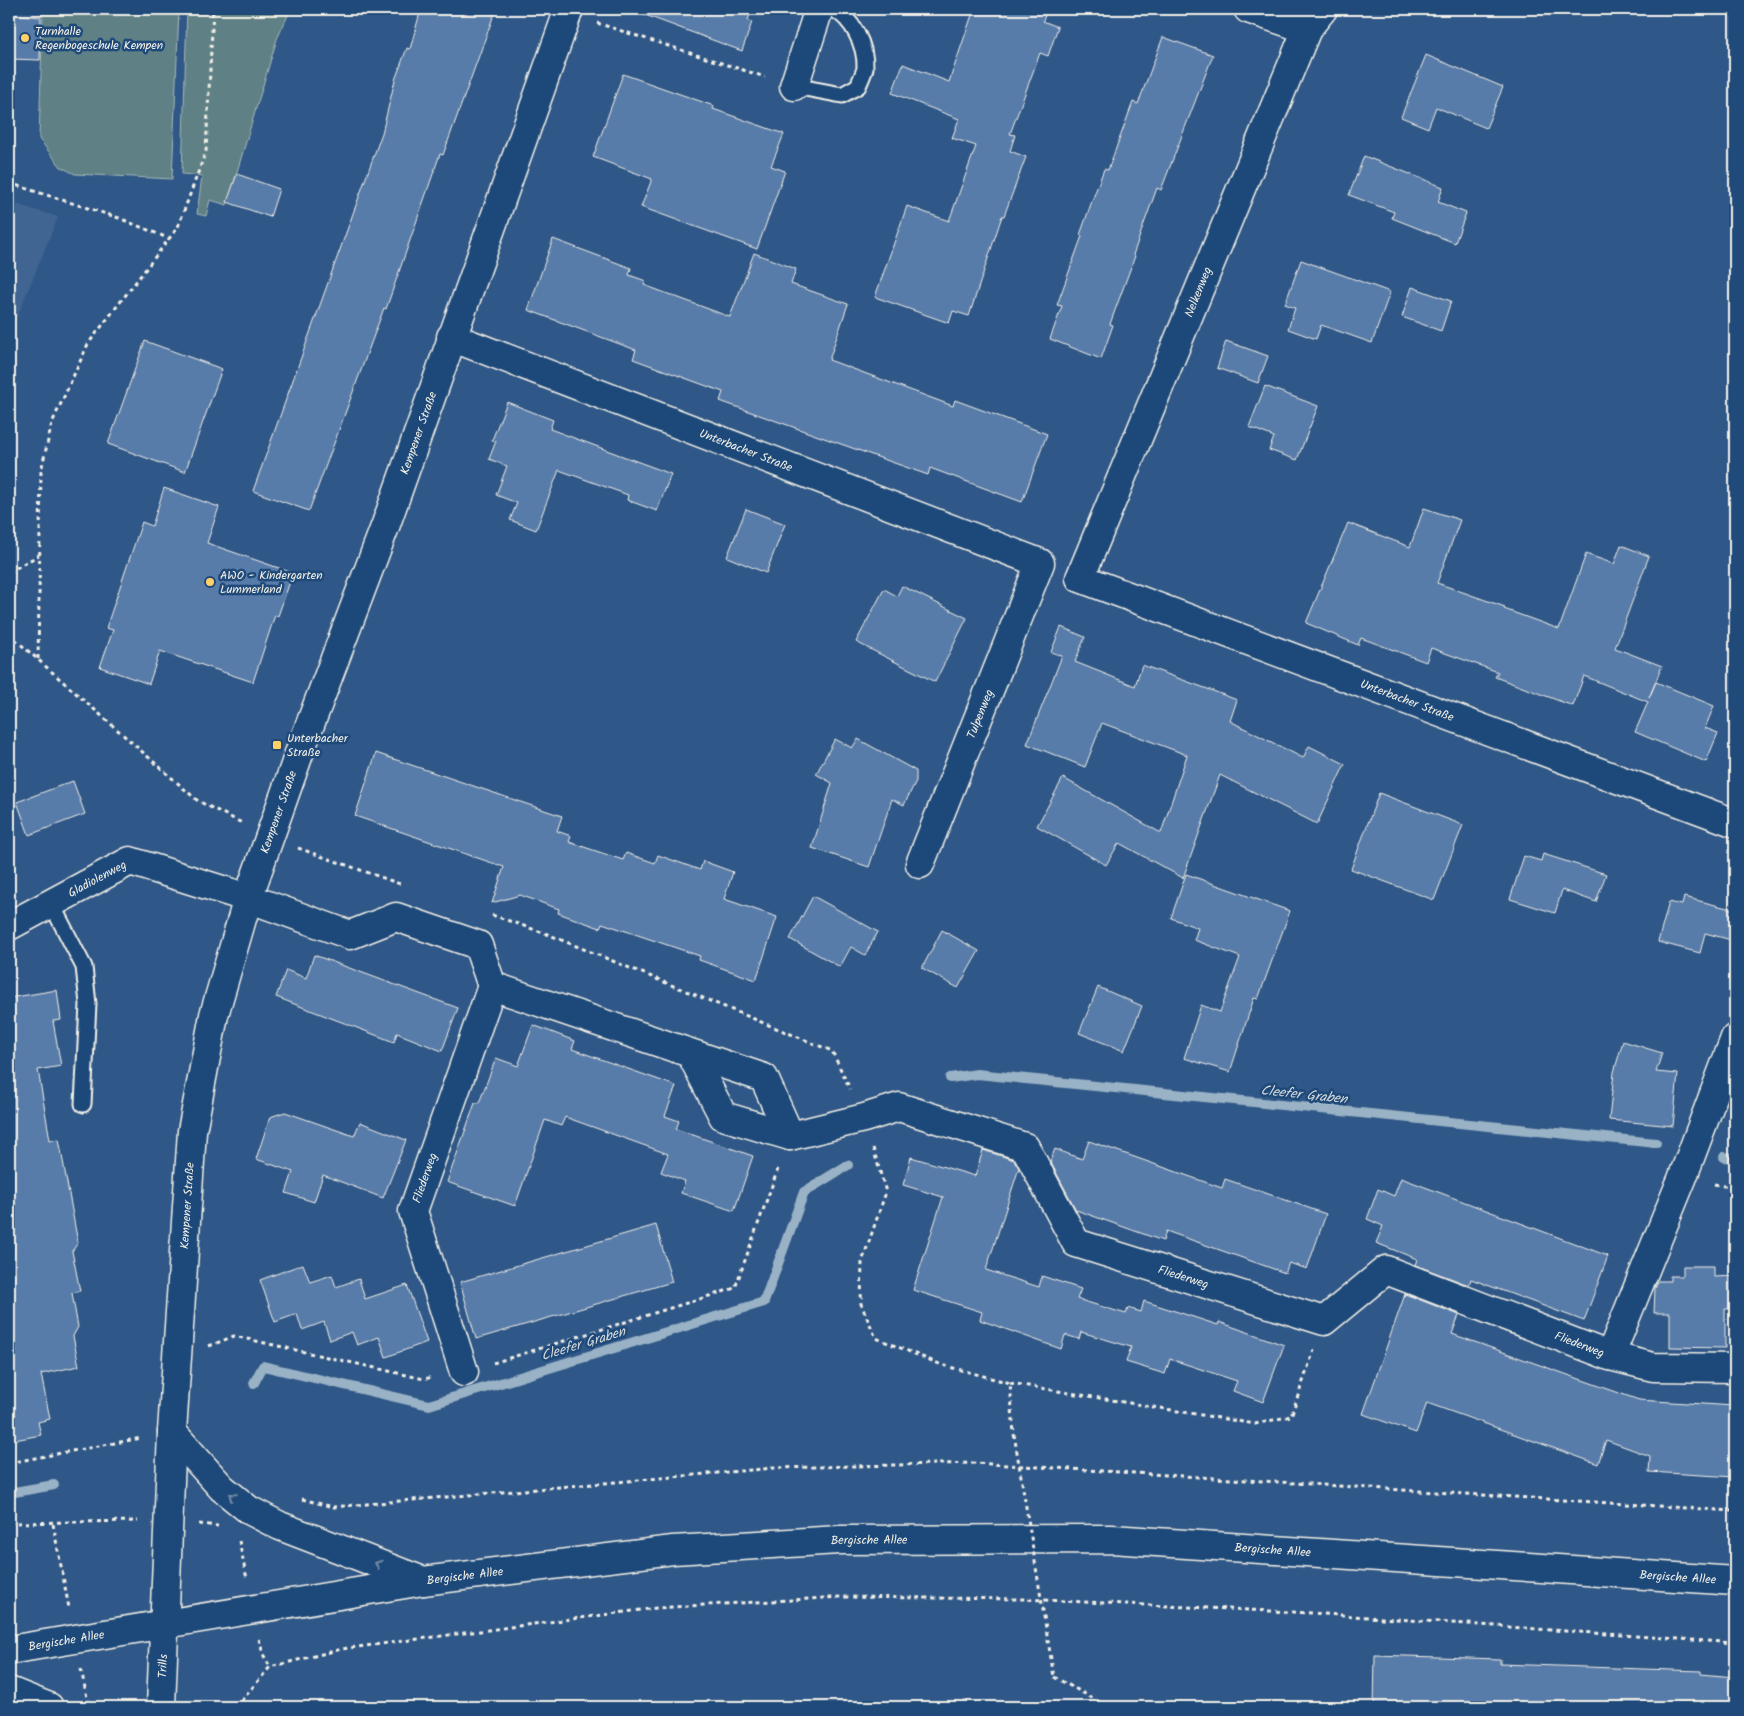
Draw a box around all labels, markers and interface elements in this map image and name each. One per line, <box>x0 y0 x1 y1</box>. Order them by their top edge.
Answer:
place label: Turnhalle Regenbogeschule Kempen <box>35 22 163 55</box>
marker: Turnhalle Regenbogeschule Kempen <box>19 32 31 44</box>
street label: Nelkenweg <box>1180 264 1217 320</box>
street label: Kempener Straße <box>395 389 442 477</box>
street label: Unterbacher Straße <box>696 424 796 477</box>
place label: AWO - Kindergarten Lummerland <box>220 566 323 599</box>
marker: AWO - Kindergarten Lummerland <box>204 576 216 588</box>
street label: Unterbacher Straße <box>1357 675 1457 727</box>
street label: Tulpenweg <box>962 686 999 742</box>
place label: Unterbacher Straße <box>287 729 349 762</box>
marker: Unterbacher Straße <box>271 739 283 751</box>
street label: Kempener Straße <box>255 767 303 856</box>
street label: Gladiolenweg <box>65 855 130 903</box>
water label: Cleefer Graben <box>1259 1080 1350 1111</box>
street label: Fliederweg <box>408 1150 443 1206</box>
street label: Kempener Straße <box>175 1161 200 1250</box>
street label: Fliederweg <box>1156 1260 1211 1294</box>
water label: Cleefer Graben <box>538 1320 630 1367</box>
street label: Fliederweg <box>1552 1327 1607 1363</box>
one-way arrow <box>228 1492 237 1501</box>
street label: Bergische Allee <box>830 1531 908 1550</box>
street label: Bergische Allee <box>1234 1538 1312 1562</box>
one-way arrow <box>374 1560 383 1570</box>
street label: Bergische Allee <box>426 1562 505 1590</box>
street label: Bergische Allee <box>1639 1566 1717 1590</box>
street label: Bergische Allee <box>27 1625 106 1657</box>
street label: Trills <box>153 1654 173 1679</box>

